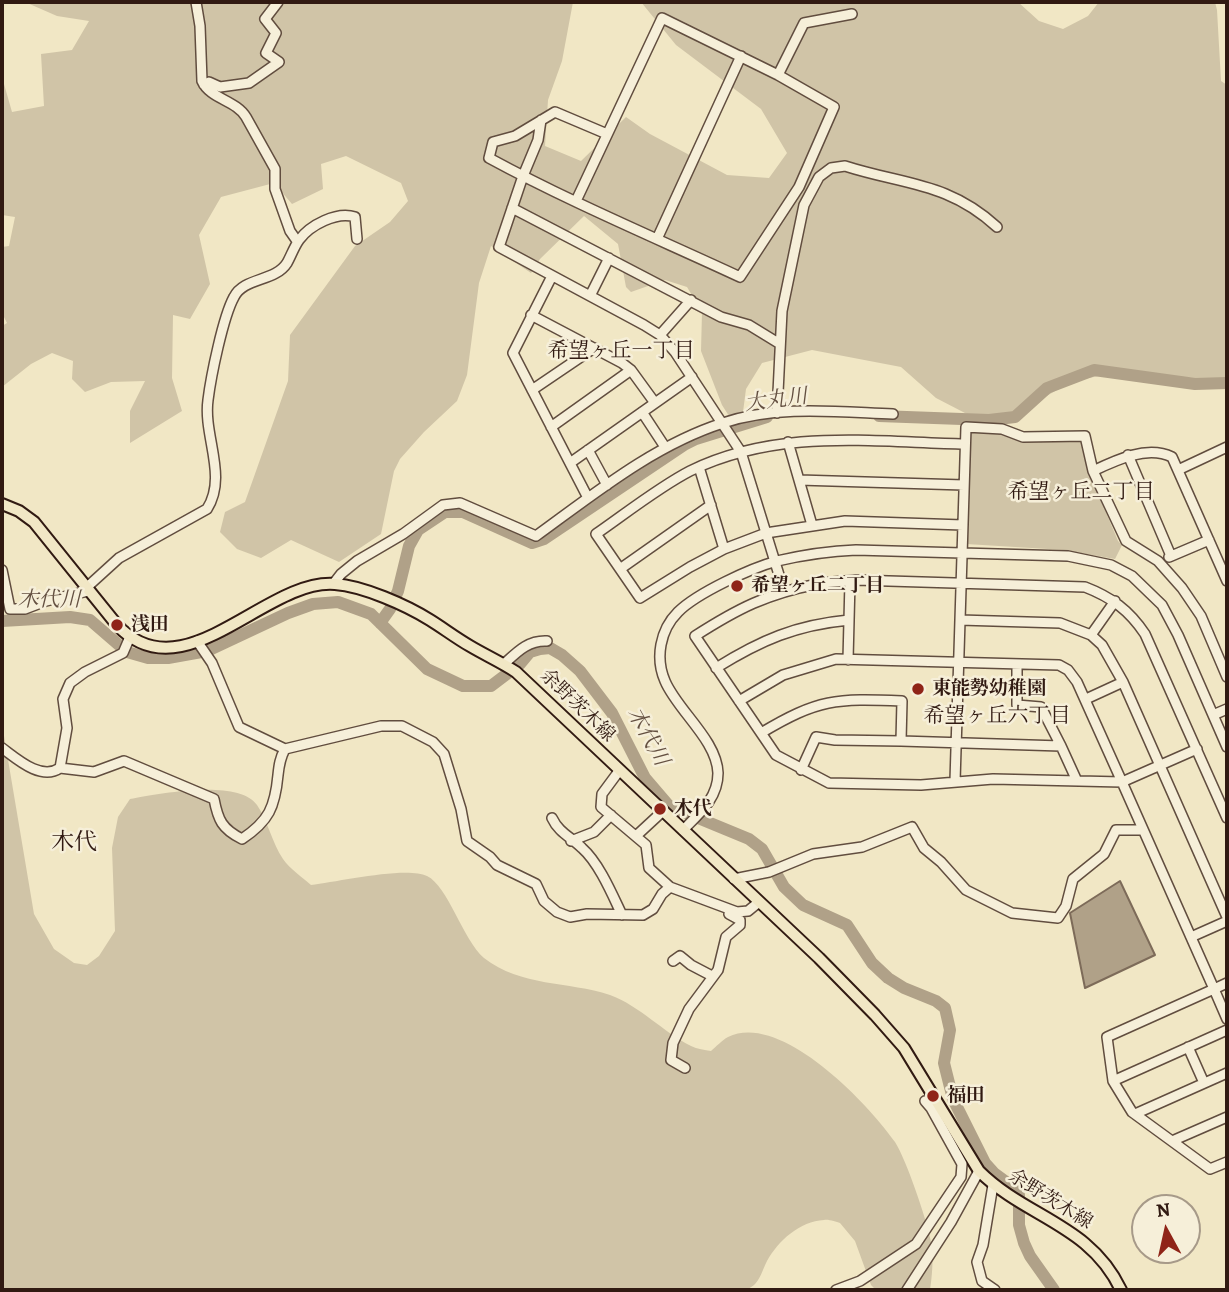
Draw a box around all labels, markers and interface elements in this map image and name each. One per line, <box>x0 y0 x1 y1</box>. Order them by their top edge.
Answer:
district label: 希望ヶ丘一丁目 <box>548 339 694 365</box>
water label: 大丸川 <box>743 385 809 417</box>
district label: 希望ヶ丘二丁目 <box>1008 480 1154 506</box>
place label: 希望ヶ丘二丁目 <box>751 575 884 597</box>
marker: 希望ヶ丘二丁目 <box>729 578 745 594</box>
water label: 木代川 <box>18 588 80 614</box>
place label: 浅田 <box>131 614 169 636</box>
marker: 浅田 <box>109 617 125 633</box>
street label: 余野茨木線 <box>535 665 619 747</box>
place label: 東能勢幼稚園 <box>932 678 1046 700</box>
marker: 東能勢幼稚園 <box>910 681 926 697</box>
water label: 木代川 <box>621 703 673 771</box>
district label: 希望ヶ丘六丁目 <box>924 704 1070 730</box>
place label: 木代 <box>674 798 712 820</box>
marker: 木代 <box>652 801 668 817</box>
district label: 木代 <box>51 829 97 857</box>
place label: 福田 <box>947 1085 985 1107</box>
marker: 福田 <box>925 1088 941 1104</box>
street label: 余野茨木線 <box>1004 1165 1096 1235</box>
north arrow <box>1131 1194 1201 1264</box>
text: N <box>1155 1196 1172 1224</box>

